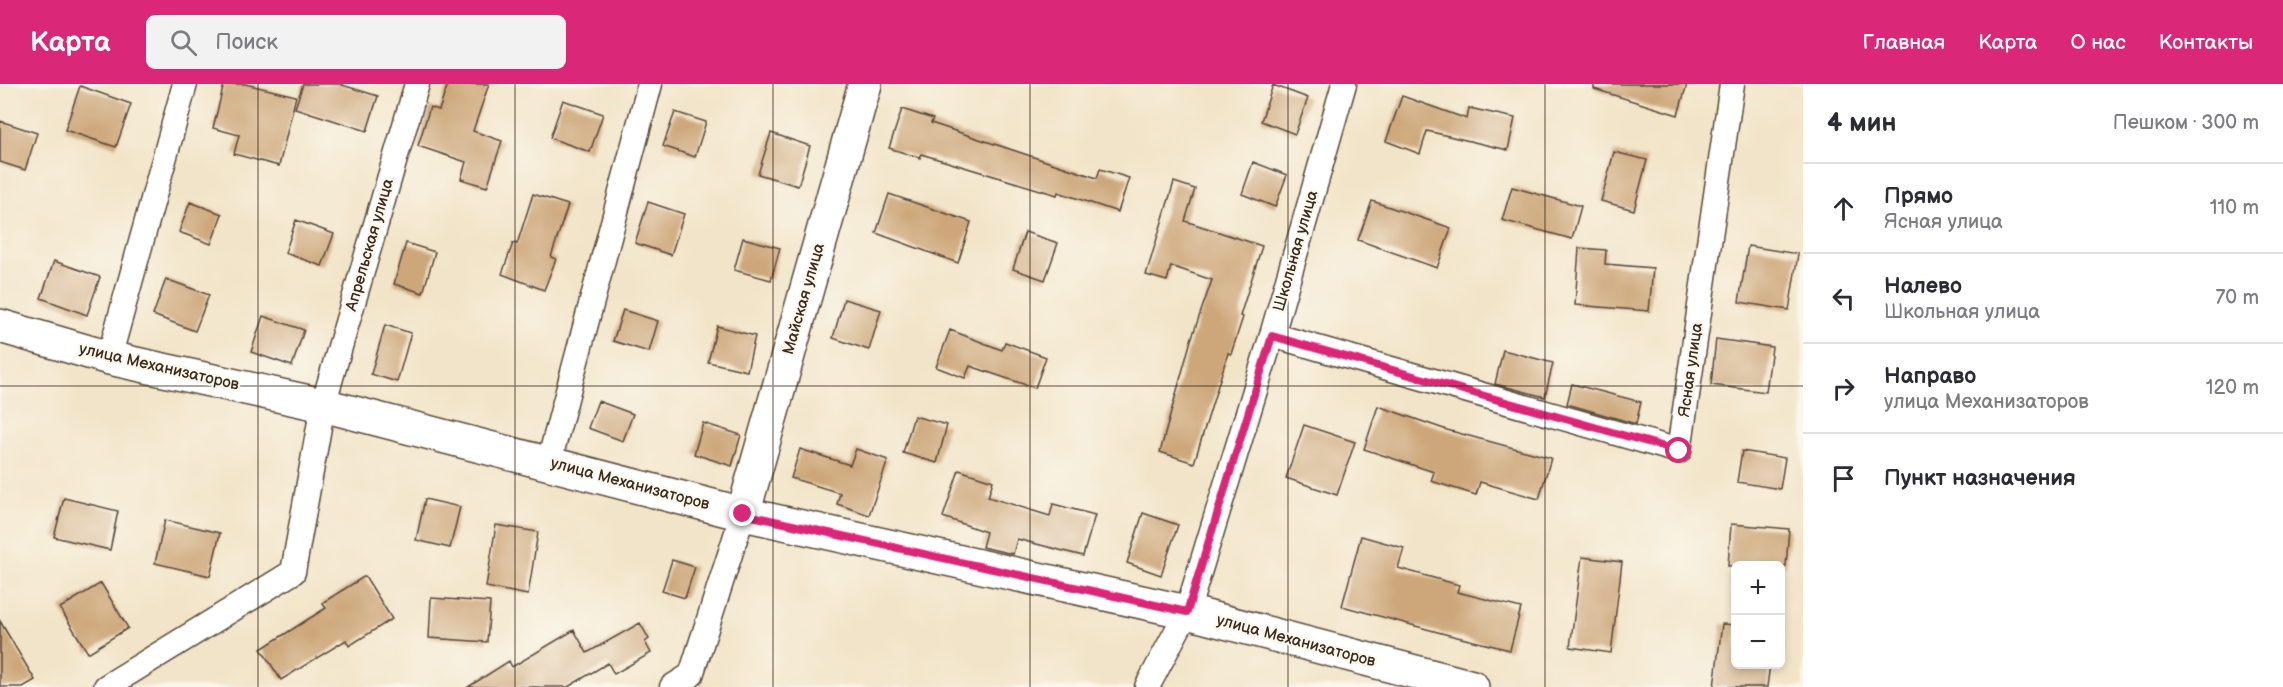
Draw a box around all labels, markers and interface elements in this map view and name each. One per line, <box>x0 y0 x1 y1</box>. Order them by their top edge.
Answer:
search box <box>146 15 566 69</box>
text: Карта <box>30 26 110 59</box>
icon: search <box>167 26 200 59</box>
text: Поиск <box>215 29 278 56</box>
text: Главная <box>1862 30 1945 55</box>
text: Карта <box>1978 30 2037 55</box>
text: О нас <box>2070 30 2126 55</box>
text: Контакты <box>2159 30 2253 55</box>
text: 4 мин <box>1827 108 1896 139</box>
text: Пешком · 300 m <box>2113 111 2259 135</box>
street label: Апрельская улица <box>342 176 398 314</box>
text: Прямо <box>1884 183 1953 210</box>
street label: Школьная улица <box>1270 188 1322 314</box>
icon: ahead <box>1827 192 1860 225</box>
text: 110 m <box>2210 196 2259 220</box>
text: Ясная улица <box>1884 210 2003 234</box>
street label: Майская улица <box>779 241 829 357</box>
text: Налево <box>1884 273 1962 300</box>
icon: left <box>1827 282 1860 315</box>
text: 70 m <box>2215 286 2259 310</box>
text: Школьная улица <box>1884 300 2040 324</box>
street label: Ясная улица <box>1675 321 1707 418</box>
street label: улица Механизаторов <box>77 339 242 395</box>
text: Направо <box>1884 363 1976 390</box>
icon: right <box>1827 372 1860 405</box>
text: 120 m <box>2206 376 2259 400</box>
text: улица Механизаторов <box>1884 390 2089 414</box>
route start <box>1665 437 1691 463</box>
street label: улица Механизаторов <box>548 454 712 515</box>
icon: arrive <box>1827 462 1860 495</box>
text: Пункт назначения <box>1884 465 2076 492</box>
route end <box>729 500 755 526</box>
map controls <box>1731 561 1785 669</box>
button: + <box>1731 561 1785 615</box>
street label: улица Механизаторов <box>1214 611 1378 672</box>
button: − <box>1731 615 1785 669</box>

